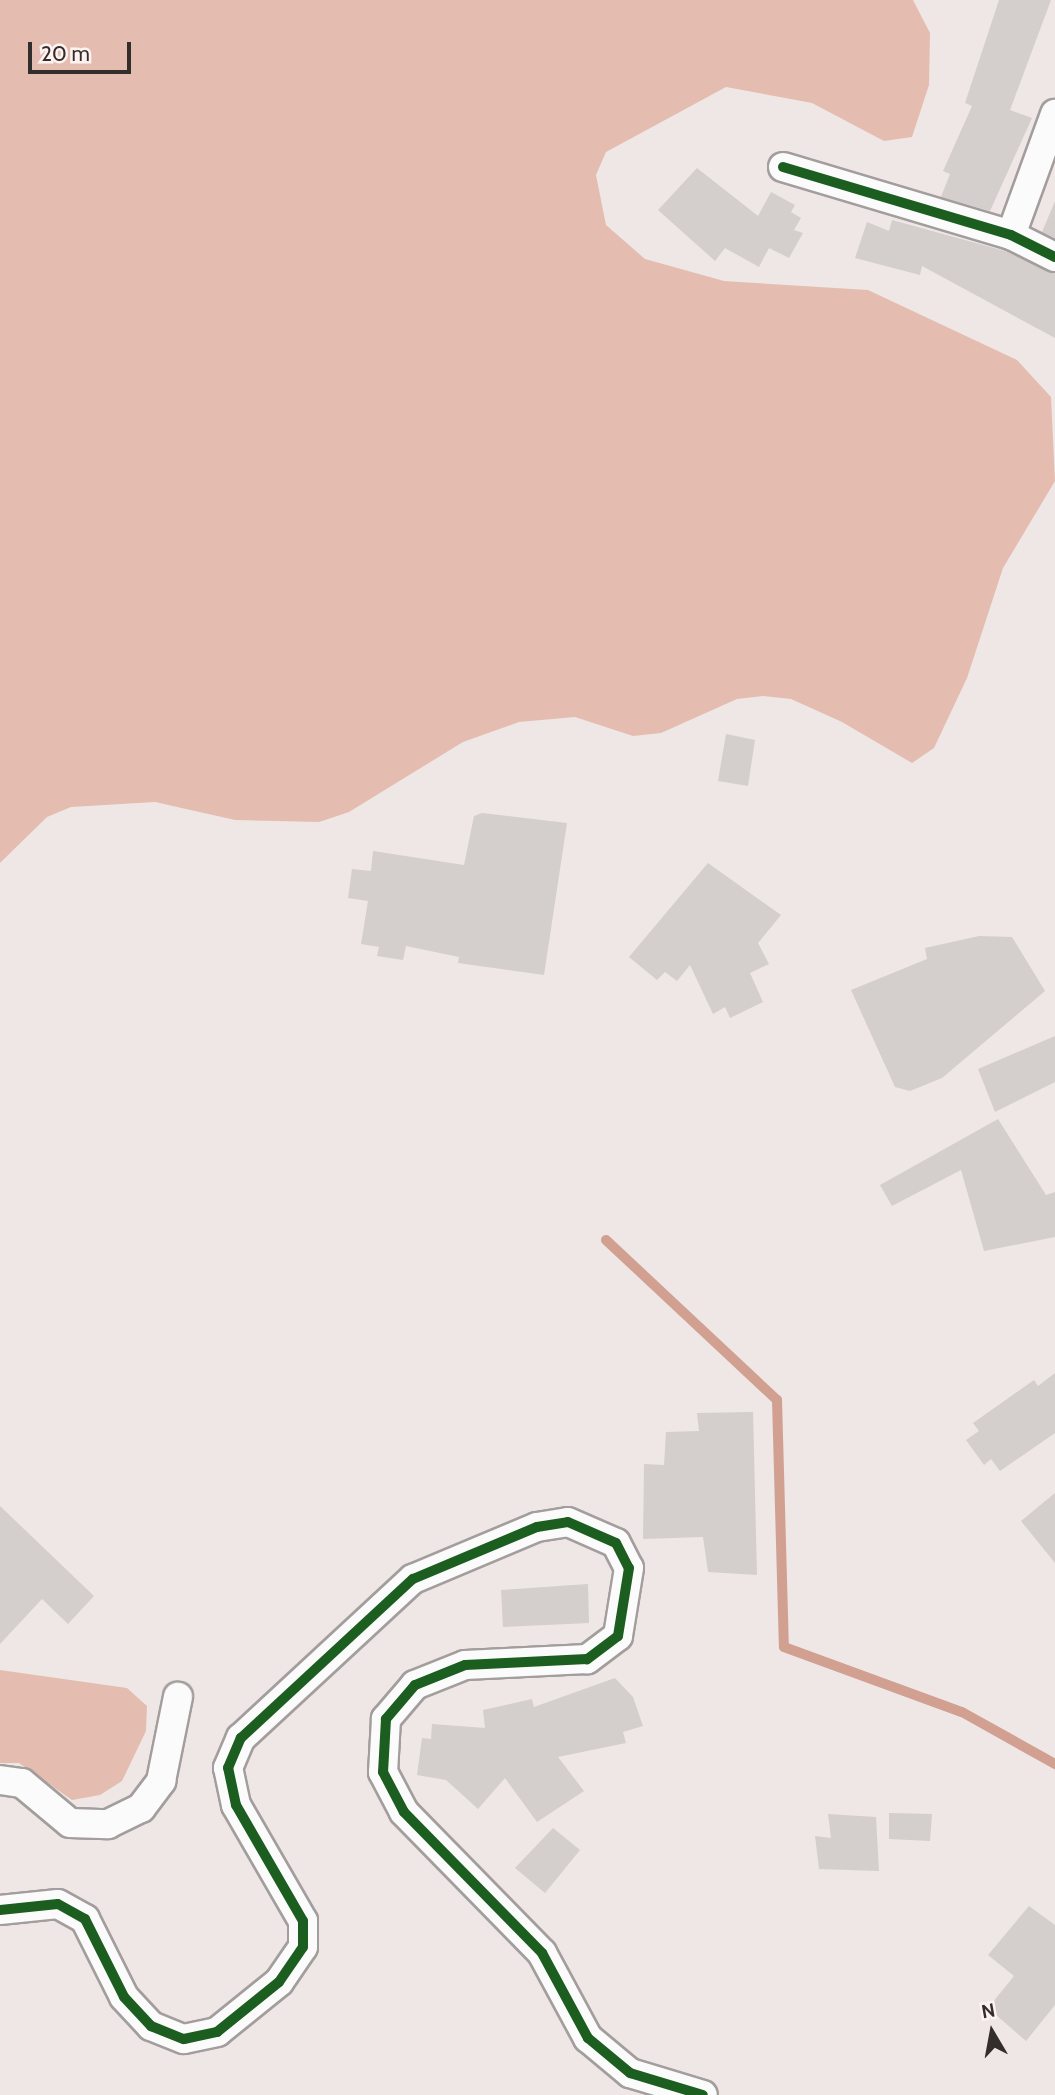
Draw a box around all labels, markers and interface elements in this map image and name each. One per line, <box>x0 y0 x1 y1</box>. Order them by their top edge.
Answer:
scale bar <box>32 28 135 72</box>
text: 20 m <box>41 41 90 66</box>
north arrow <box>957 1997 1027 2067</box>
text: N <box>980 1998 997 2023</box>

